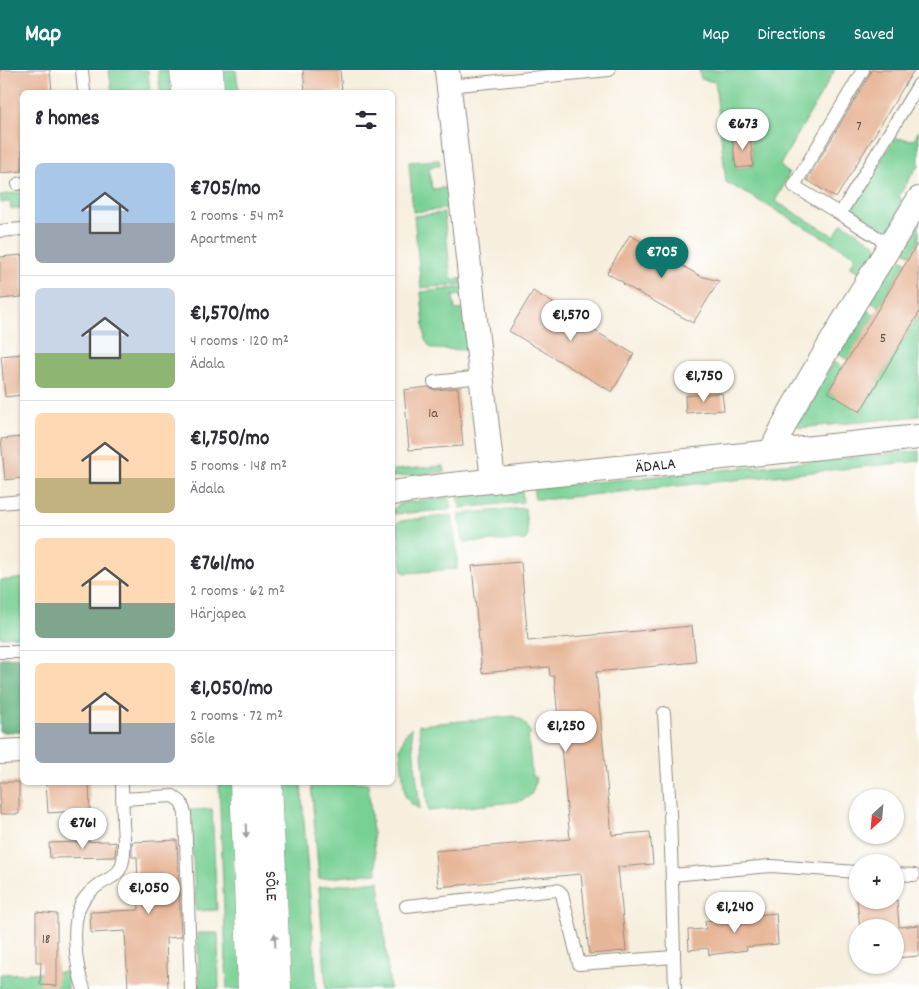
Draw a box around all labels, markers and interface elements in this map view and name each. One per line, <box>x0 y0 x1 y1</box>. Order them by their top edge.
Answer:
text: Map <box>25 18 61 52</box>
text: Map <box>702 23 729 48</box>
text: Directions <box>757 23 826 48</box>
text: Saved <box>854 23 894 48</box>
text: 8 homes <box>35 105 100 135</box>
icon: filters <box>352 106 380 134</box>
pin: €673 <box>713 108 773 151</box>
text: €673 <box>728 113 758 136</box>
house number: 7 <box>856 117 862 137</box>
text: €705/mo <box>190 175 261 205</box>
icon: home <box>75 183 135 243</box>
text: 2 rooms · 54 m² <box>190 205 284 228</box>
text: Apartment <box>190 228 257 251</box>
pin: €705 <box>632 236 692 279</box>
text: €705 <box>646 241 678 264</box>
text: €1,570/mo <box>190 300 269 330</box>
pin: €1,570 <box>530 300 612 342</box>
text: €1,570 <box>552 304 590 327</box>
icon: home <box>75 308 135 368</box>
house number: 5 <box>880 329 886 349</box>
text: 4 rooms · 120 m² <box>190 330 289 353</box>
text: Ädala <box>190 353 225 376</box>
pin: €1,750 <box>663 360 745 403</box>
text: €1,750 <box>685 365 723 388</box>
house number: 1a <box>428 404 438 424</box>
text: €1,750/mo <box>190 425 269 455</box>
icon: home <box>75 433 135 493</box>
street label: ÄDALA <box>634 453 677 480</box>
text: 5 rooms · 148 m² <box>190 455 287 478</box>
text: Ädala <box>190 478 225 501</box>
text: €761/mo <box>190 550 254 580</box>
icon: home <box>75 558 135 618</box>
text: 2 rooms · 62 m² <box>190 580 285 603</box>
text: Härjapea <box>190 603 246 626</box>
text: €1,050/mo <box>190 675 273 705</box>
icon: home <box>75 683 135 743</box>
text: 2 rooms · 72 m² <box>190 705 283 728</box>
pin: €1,250 <box>525 710 607 753</box>
text: €1,250 <box>547 715 585 738</box>
text: Sõle <box>190 728 215 751</box>
north arrow <box>849 789 904 844</box>
map controls <box>849 789 904 974</box>
pin: €761 <box>53 808 113 850</box>
text: €761 <box>70 812 96 835</box>
one-way arrow <box>242 823 250 839</box>
button: + <box>849 854 904 909</box>
street label: SÕLE <box>258 871 282 902</box>
pin: €1,050 <box>108 872 190 915</box>
text: €1,050 <box>129 877 169 900</box>
pin: €1,240 <box>694 892 776 934</box>
text: €1,240 <box>716 896 754 919</box>
button: − <box>849 919 904 974</box>
house number: 18 <box>42 930 51 950</box>
one-way arrow <box>270 932 278 948</box>

